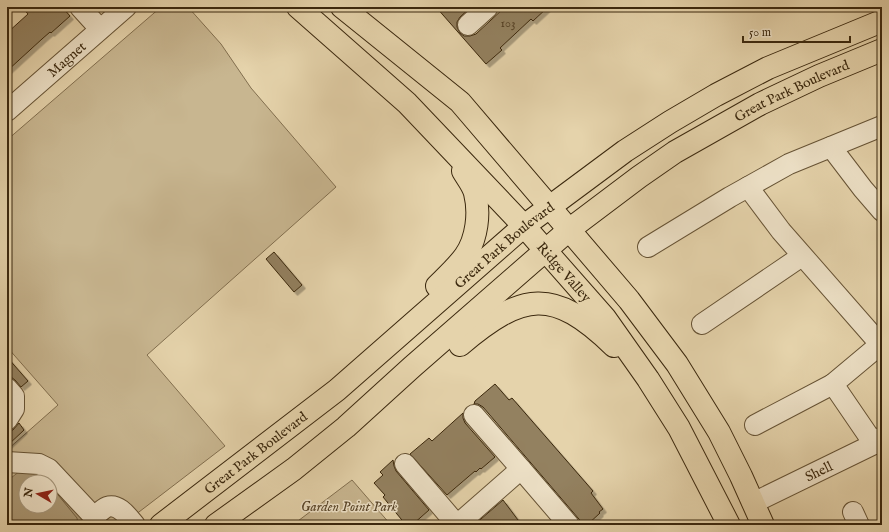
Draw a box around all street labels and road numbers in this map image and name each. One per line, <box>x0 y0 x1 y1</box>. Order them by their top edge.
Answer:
street label: Magnet <box>44 38 90 82</box>
street label: Great Park Boulevard <box>731 56 853 127</box>
street label: Great Park Boulevard <box>451 198 559 293</box>
street label: Ridge Valley <box>532 239 595 306</box>
street label: Great Park Boulevard <box>201 408 312 499</box>
street label: Shell <box>802 457 836 486</box>

